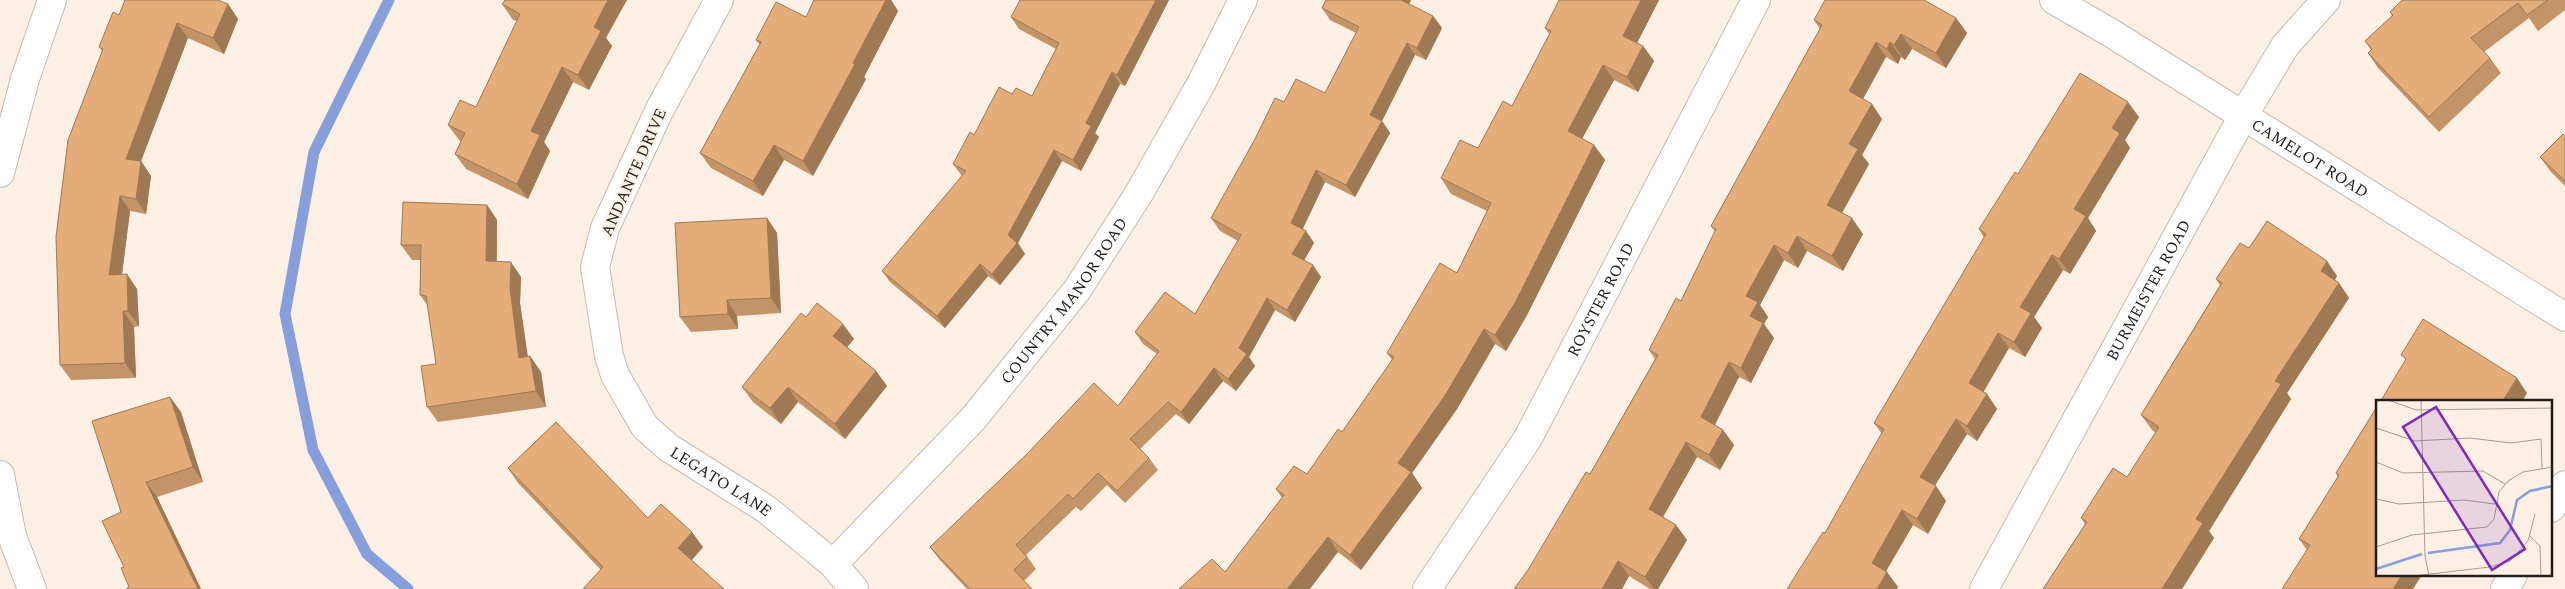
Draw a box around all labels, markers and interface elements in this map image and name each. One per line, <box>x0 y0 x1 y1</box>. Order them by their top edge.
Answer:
street label: ANDANTE DRIVE <box>595 104 673 240</box>
street label: CAMELOT ROAD <box>2246 113 2373 204</box>
street label: COUNTRY MANOR ROAD <box>995 213 1134 389</box>
street label: BURMEISTER ROAD <box>2100 216 2197 365</box>
street label: ROYSTER ROAD <box>1561 238 1641 361</box>
inset map <box>2376 400 2552 576</box>
street label: LEGATO LANE <box>665 441 777 522</box>

